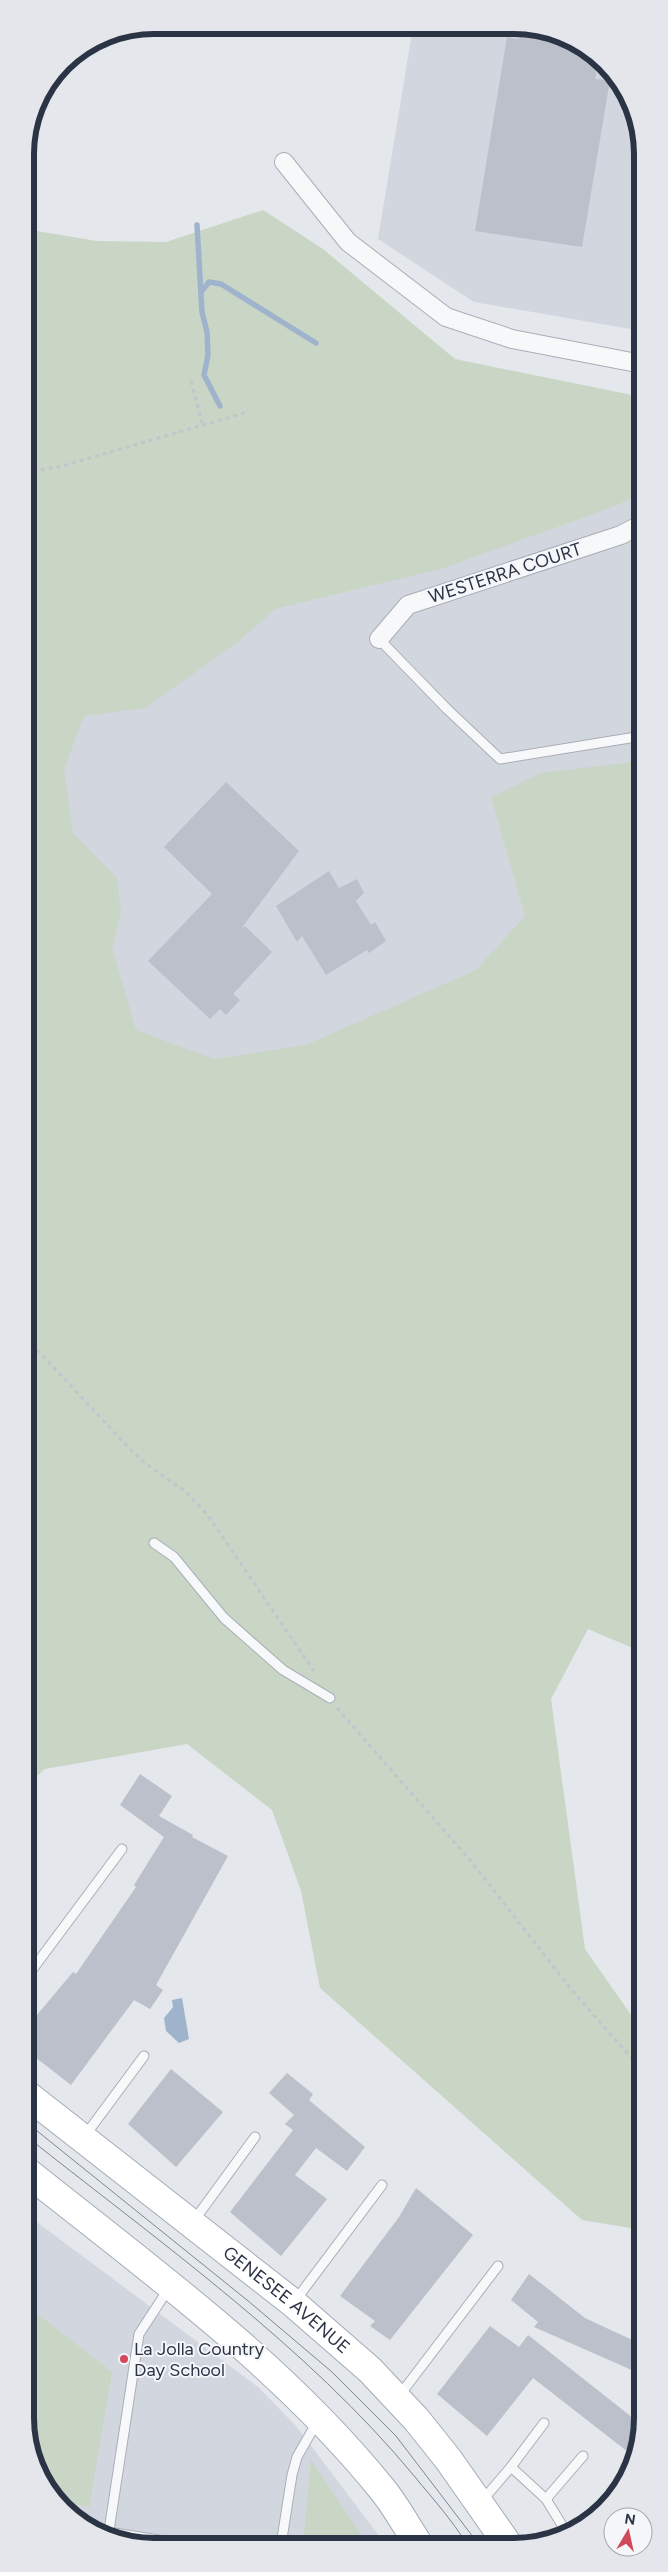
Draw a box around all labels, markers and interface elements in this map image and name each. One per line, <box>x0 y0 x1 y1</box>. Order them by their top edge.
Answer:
street label: WESTERRA COURT <box>426 538 584 608</box>
street label: GENESEE AVENUE <box>219 2241 354 2358</box>
place label: La Jolla Country Day School <box>134 2338 265 2381</box>
marker: La Jolla Country Day School <box>118 2353 130 2365</box>
north arrow <box>603 2507 653 2557</box>
text: N <box>623 2510 637 2529</box>

